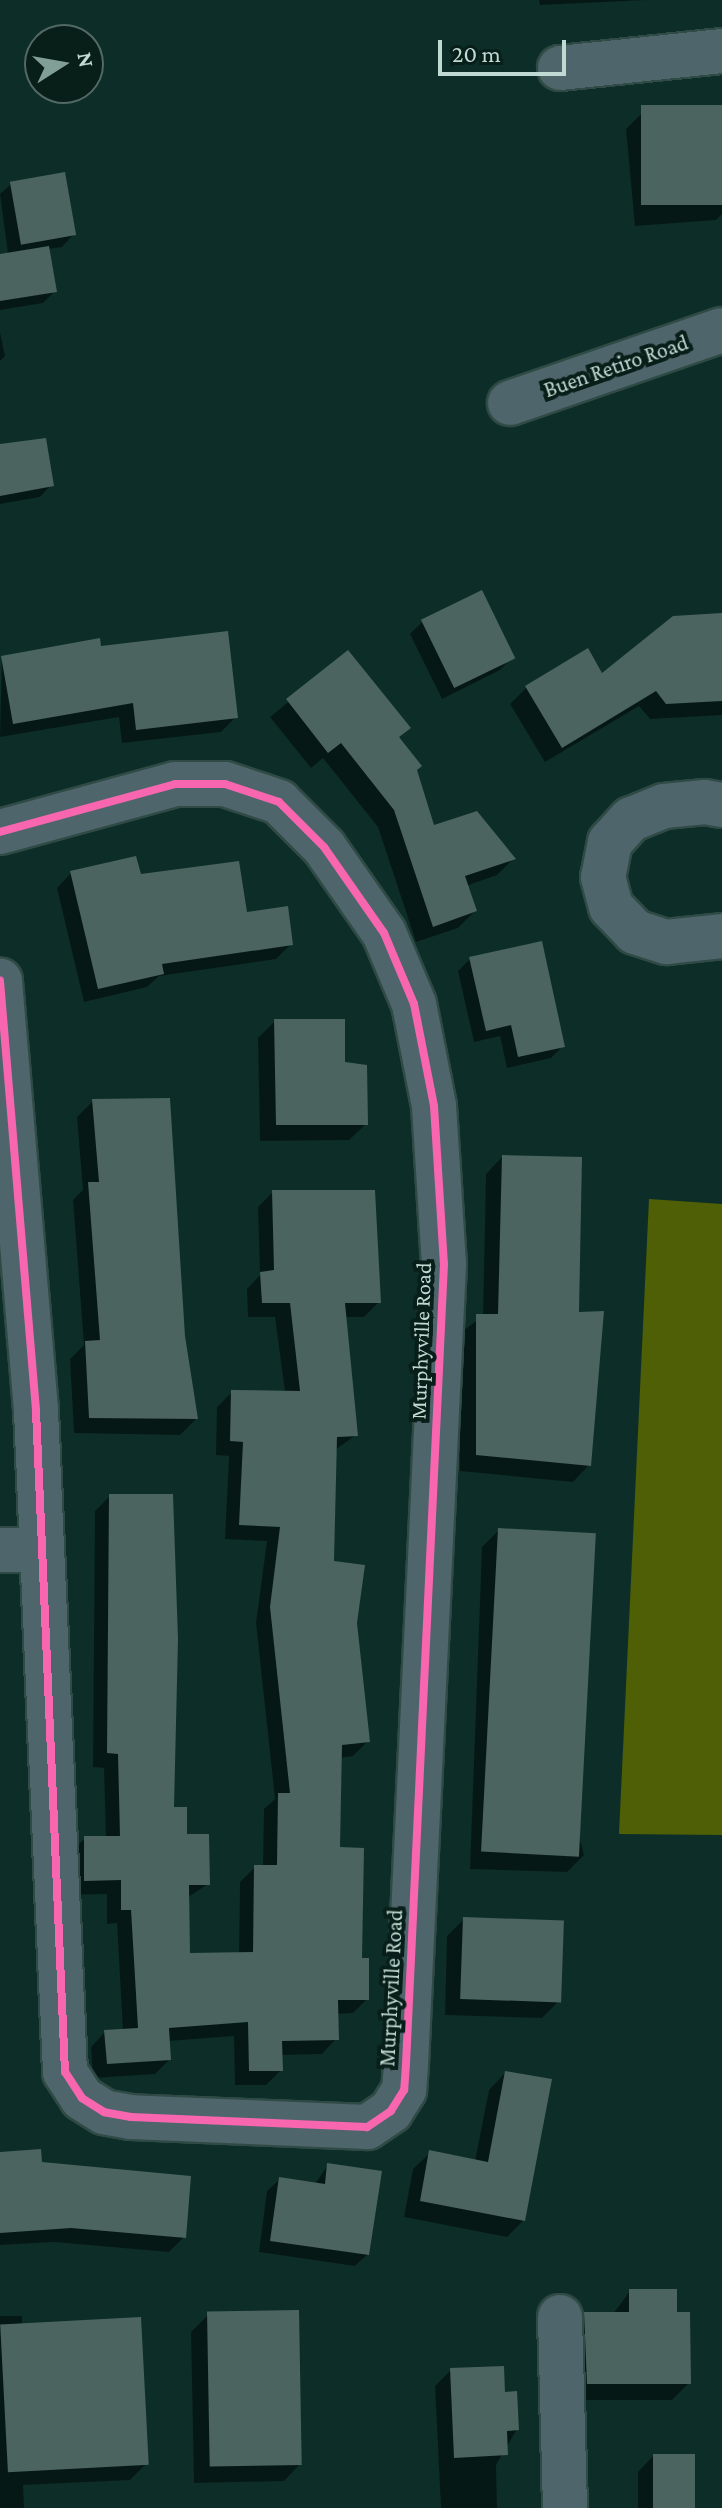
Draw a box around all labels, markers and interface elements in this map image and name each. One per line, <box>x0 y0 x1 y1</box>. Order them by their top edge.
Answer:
north arrow <box>24 24 104 104</box>
scale bar <box>442 24 570 74</box>
text: 20 m <box>452 40 501 67</box>
text: N <box>72 50 100 69</box>
street label: Buen Retiro Road <box>540 329 692 403</box>
street label: Murphyville Road <box>405 1262 437 1420</box>
street label: Murphyville Road <box>374 1909 408 2067</box>

